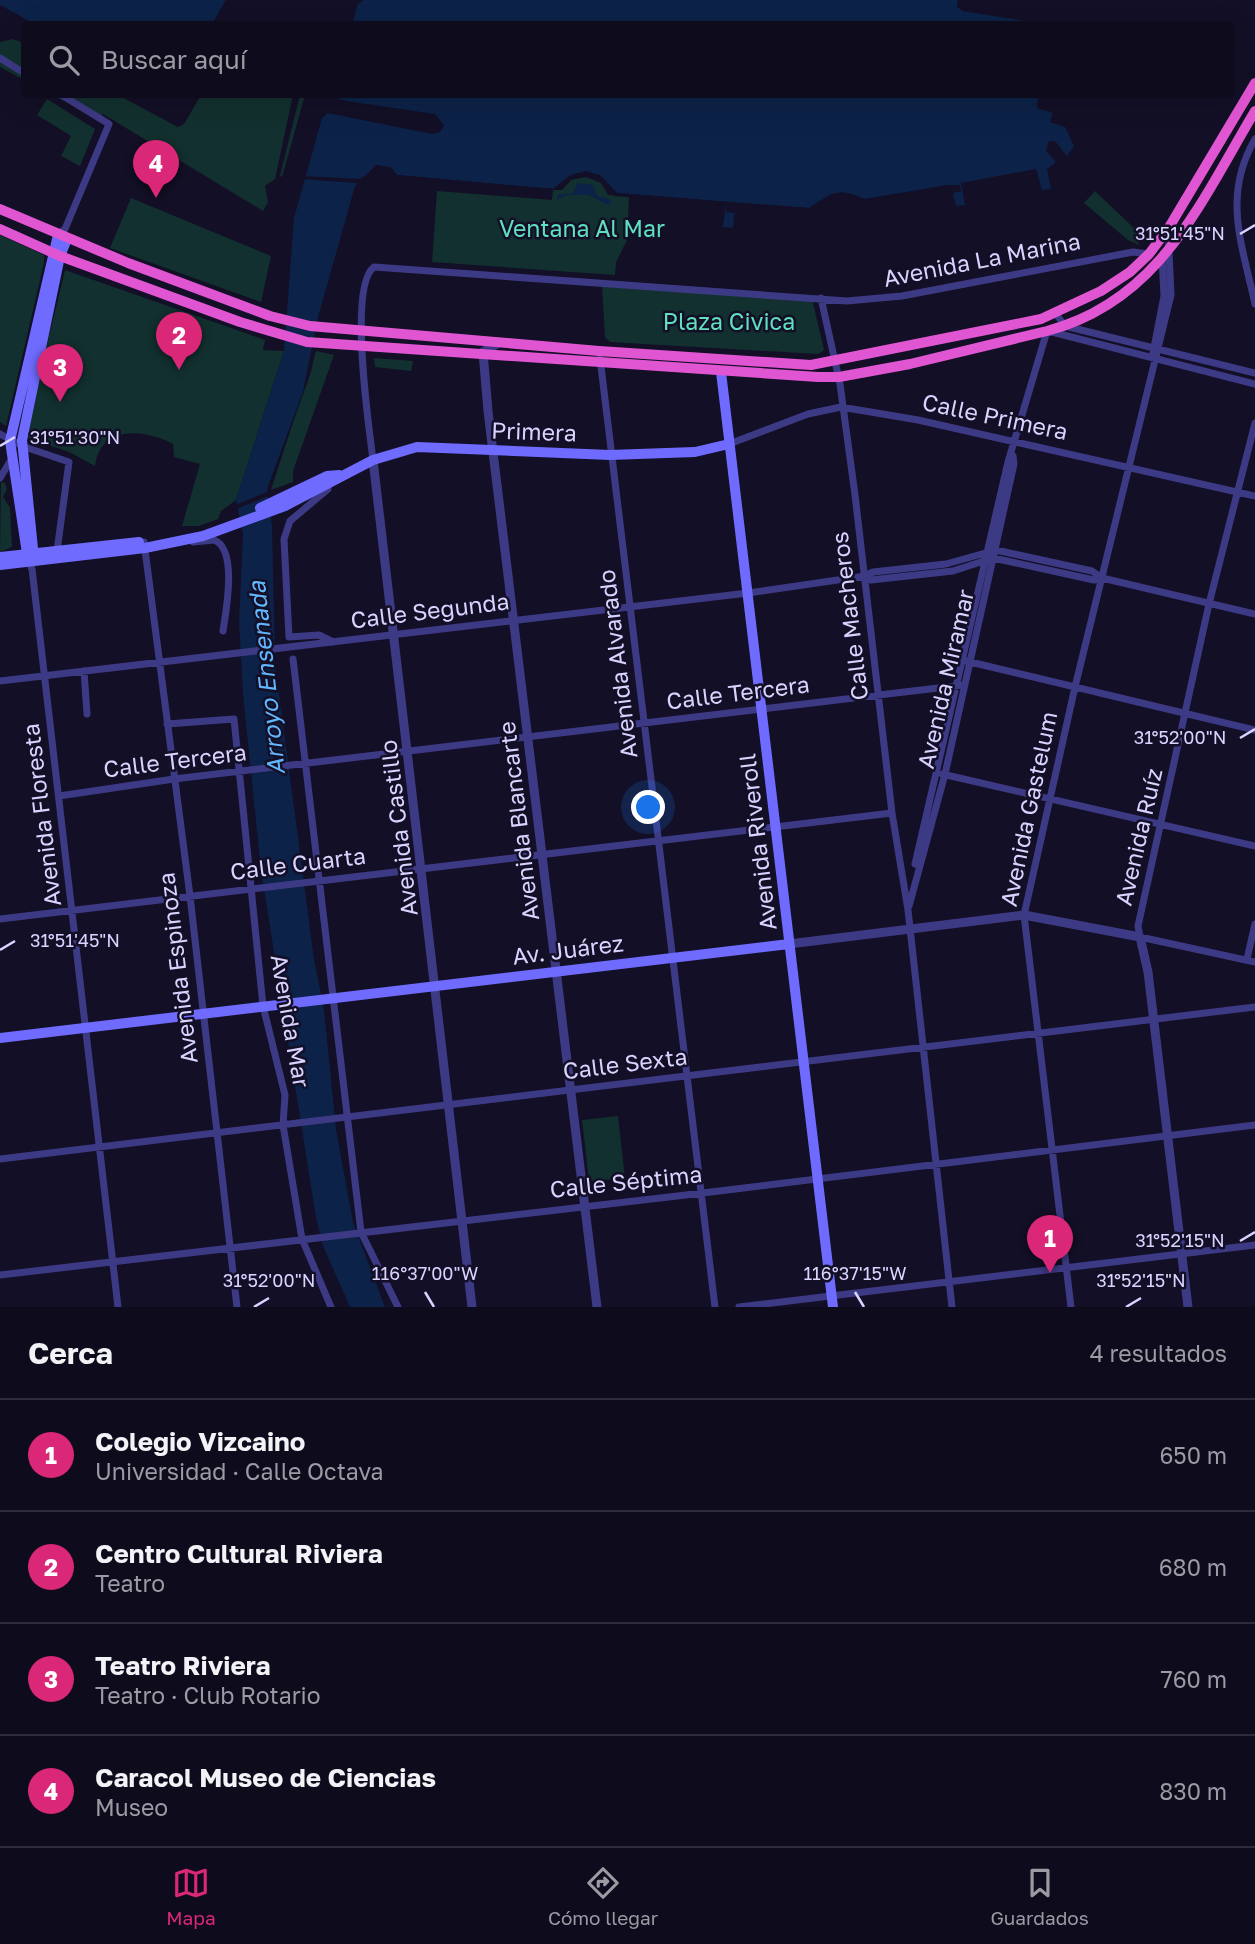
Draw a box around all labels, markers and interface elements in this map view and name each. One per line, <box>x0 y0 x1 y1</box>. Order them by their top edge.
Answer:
search box <box>21 21 1234 98</box>
icon: search <box>45 41 83 79</box>
text: Buscar aquí <box>101 44 247 75</box>
pin: 4 <box>133 140 179 198</box>
park label: Ventana Al Mar <box>499 214 665 242</box>
text: 31°51'45"N <box>1135 222 1225 244</box>
street label: Avenida La Marina <box>881 226 1083 292</box>
park label: Plaza Civica <box>663 307 795 335</box>
pin: 2 <box>156 312 202 370</box>
pin: 3 <box>37 344 83 402</box>
street label: Calle Primera <box>920 387 1070 445</box>
street label: Primera <box>491 416 577 446</box>
text: 31°51'30"N <box>30 426 120 448</box>
street label: Calle Macheros <box>825 530 873 702</box>
street label: Avenida Alvarado <box>592 568 642 760</box>
water label: Arroyo Ensenada <box>241 578 291 776</box>
street label: Calle Segunda <box>349 586 511 634</box>
street label: Avenida Miramar <box>911 586 979 771</box>
street label: Calle Tercera <box>665 669 811 715</box>
street label: Avenida Gastelum <box>994 709 1062 909</box>
street label: Avenida Blancarte <box>492 720 544 922</box>
street label: Avenida Floresta <box>16 722 66 908</box>
text: 31°52'00"N <box>1134 726 1226 748</box>
street label: Calle Tercera <box>102 737 248 783</box>
street label: Avenida Castillo <box>373 738 423 918</box>
street label: Avenida Riveroll <box>732 752 782 932</box>
street label: Avenida Ruíz <box>1109 765 1167 908</box>
your location <box>631 790 665 824</box>
street label: Calle Cuarta <box>228 841 367 885</box>
street label: Avenida Espinoza <box>151 871 203 1065</box>
street label: Av. Juárez <box>511 928 625 970</box>
text: 31°51'45"N <box>30 929 120 951</box>
street label: Avenida Mar <box>265 952 316 1090</box>
street label: Calle Sexta <box>561 1041 689 1085</box>
street label: Calle Séptima <box>548 1159 704 1203</box>
pin: 1 <box>1027 1215 1073 1273</box>
text: 31°52'15"N <box>1135 1229 1225 1251</box>
text: 116°37'00"W <box>372 1262 478 1284</box>
text: 116°37'15"W <box>803 1262 907 1284</box>
text: 31°52'00"N <box>223 1269 315 1291</box>
text: 31°52'15"N <box>1096 1269 1186 1291</box>
text: Cerca <box>28 1335 113 1371</box>
text: 4 resultados <box>1090 1339 1227 1367</box>
text: Colegio Vizcaino <box>95 1426 305 1457</box>
text: 1 <box>45 1441 57 1469</box>
text: 650 m <box>1159 1441 1227 1469</box>
text: Universidad · Calle Octava <box>95 1457 384 1485</box>
text: Centro Cultural Riviera <box>95 1538 383 1569</box>
text: 2 <box>44 1553 58 1581</box>
text: 680 m <box>1159 1553 1227 1581</box>
text: Teatro <box>95 1569 165 1597</box>
text: Teatro Riviera <box>95 1650 271 1681</box>
text: 3 <box>44 1665 58 1693</box>
text: 760 m <box>1161 1665 1227 1693</box>
text: Teatro · Club Rotario <box>95 1681 321 1709</box>
text: Caracol Museo de Ciencias <box>95 1762 436 1793</box>
text: 4 <box>44 1777 58 1805</box>
text: 830 m <box>1159 1777 1227 1805</box>
text: Museo <box>95 1793 168 1821</box>
tab: Mapa <box>166 1864 216 1929</box>
tab: Cómo llegar <box>548 1864 658 1929</box>
tab: Guardados <box>990 1864 1089 1929</box>

